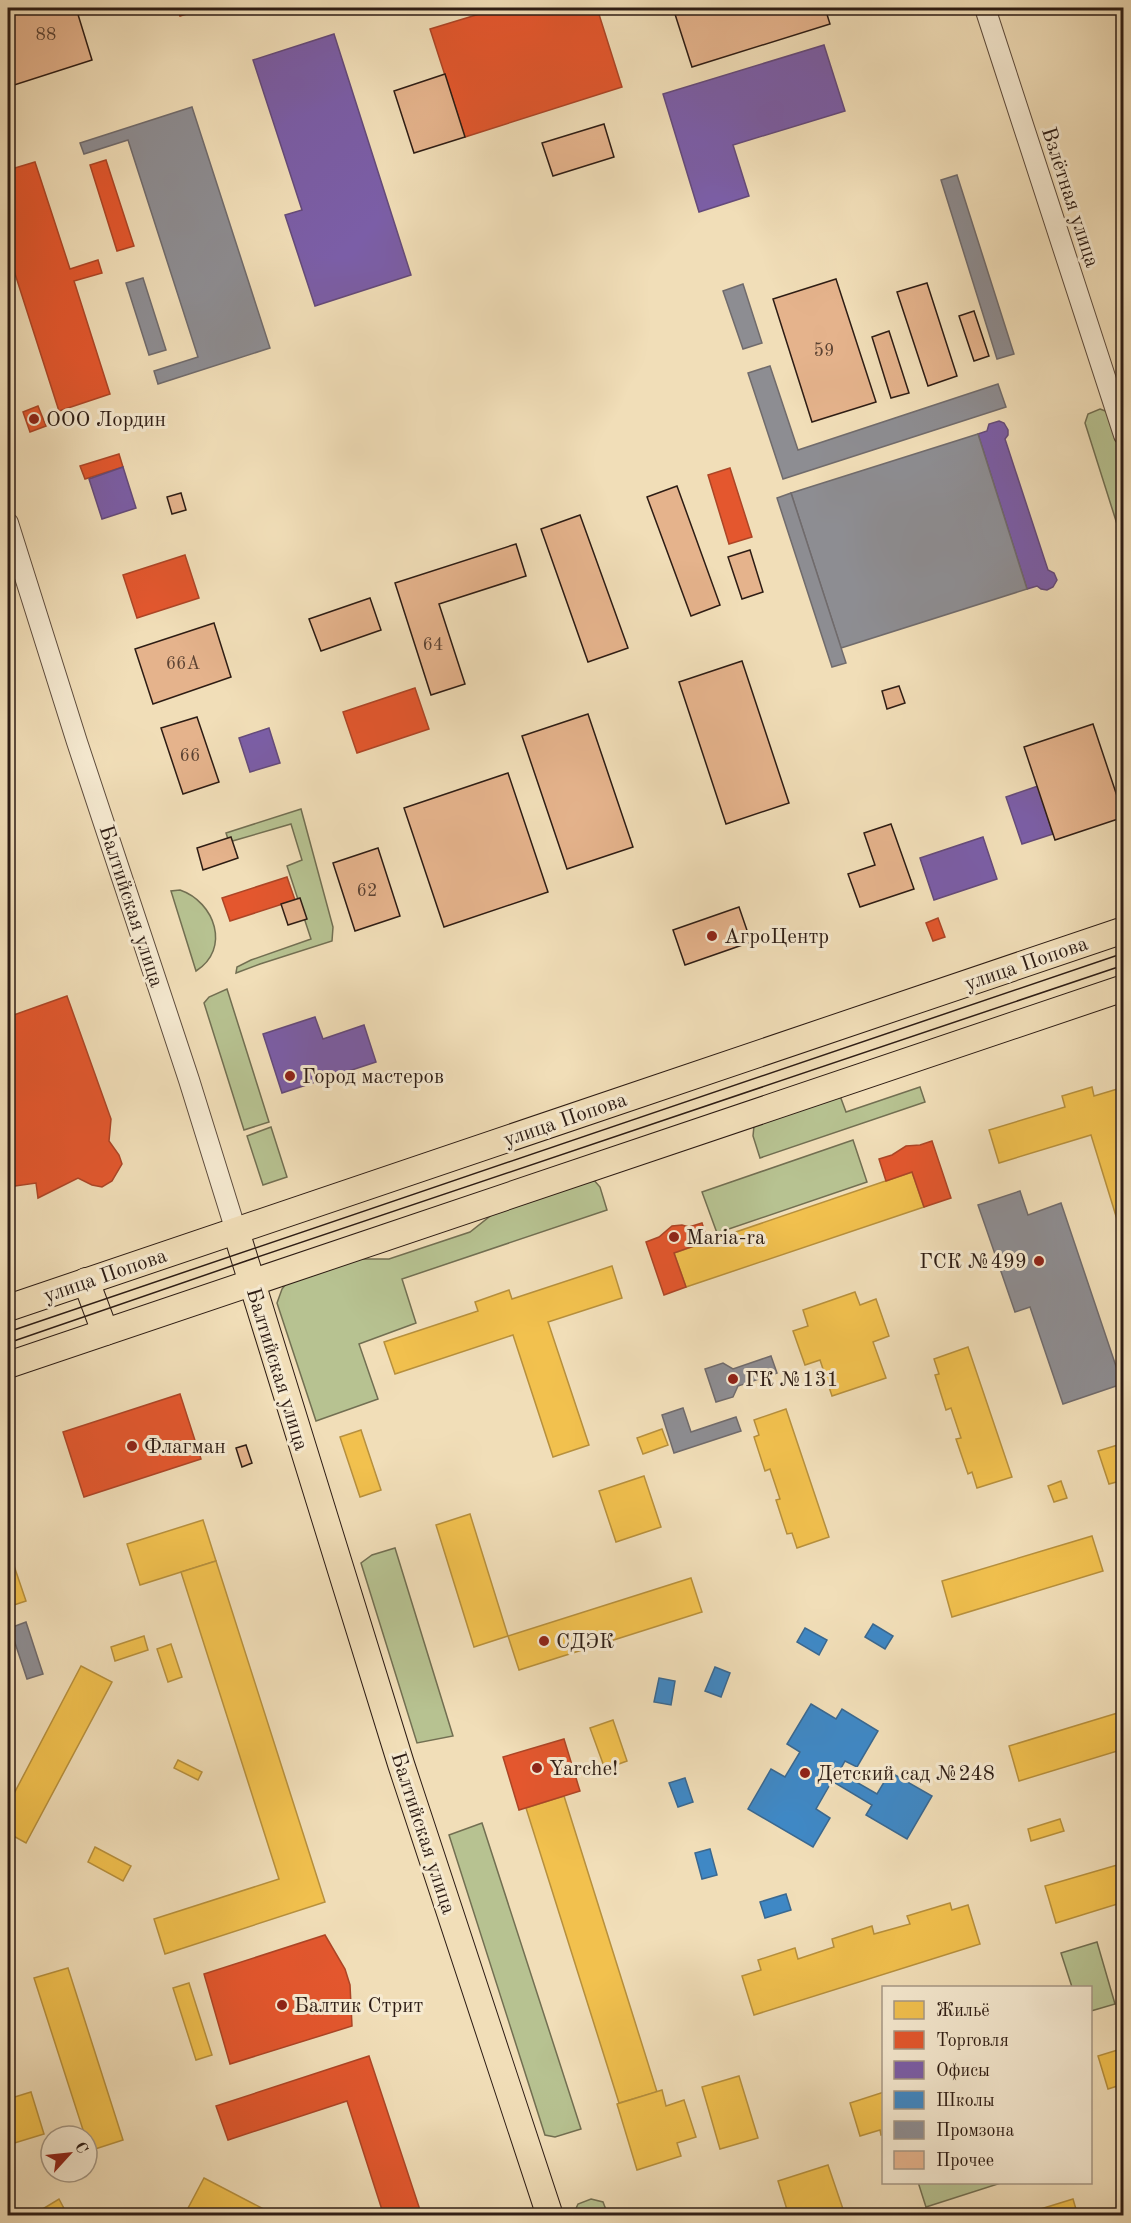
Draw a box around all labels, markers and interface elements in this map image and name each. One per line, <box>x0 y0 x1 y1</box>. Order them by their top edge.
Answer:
house number: 88 <box>36 26 56 44</box>
street label: Взлётная улица <box>1037 125 1102 270</box>
house number: 59 <box>814 342 834 360</box>
place label: ООО Лордин <box>46 410 166 431</box>
marker: ООО Лордин <box>27 412 41 426</box>
house number: 64 <box>423 636 443 654</box>
house number: 66А <box>166 655 201 673</box>
house number: 66 <box>180 747 200 765</box>
street label: Балтийская улица <box>94 823 167 990</box>
house number: 62 <box>357 882 377 900</box>
place label: АгроЦентр <box>724 927 829 948</box>
marker: АгроЦентр <box>705 929 719 943</box>
street label: улица Попова <box>962 933 1091 995</box>
place label: Город мастеров <box>302 1067 444 1088</box>
marker: Город мастеров <box>283 1069 297 1083</box>
street label: улица Попова <box>501 1089 630 1151</box>
place label: Maria-ra <box>686 1228 765 1249</box>
marker: Maria-ra <box>667 1230 681 1244</box>
street label: улица Попова <box>41 1245 170 1307</box>
place label: ГСК №499 <box>919 1252 1027 1273</box>
marker: ГСК №499 <box>1032 1254 1046 1268</box>
street label: Балтийская улица <box>242 1286 311 1453</box>
place label: ГК №131 <box>745 1370 839 1391</box>
marker: ГК №131 <box>726 1372 740 1386</box>
place label: Флагман <box>144 1437 226 1458</box>
marker: Флагман <box>125 1439 139 1453</box>
place label: СДЭК <box>556 1632 614 1653</box>
marker: СДЭК <box>537 1634 551 1648</box>
street label: Балтийская улица <box>386 1750 459 1917</box>
place label: Yarche! <box>549 1759 618 1780</box>
marker: Yarche! <box>530 1761 544 1775</box>
place label: Детский сад №248 <box>817 1764 995 1785</box>
marker: Детский сад №248 <box>798 1766 812 1780</box>
legend <box>882 1986 1092 2184</box>
place label: Балтик Стрит <box>294 1996 424 2017</box>
marker: Балтик Стрит <box>275 1998 289 2012</box>
text: Жильё <box>936 2002 990 2020</box>
text: Торговля <box>936 2032 1009 2050</box>
text: Офисы <box>936 2062 990 2081</box>
text: Школы <box>936 2092 995 2110</box>
text: Промзона <box>936 2122 1014 2140</box>
north arrow <box>39 2124 99 2184</box>
text: С <box>71 2140 90 2156</box>
text: Прочее <box>936 2152 994 2170</box>

